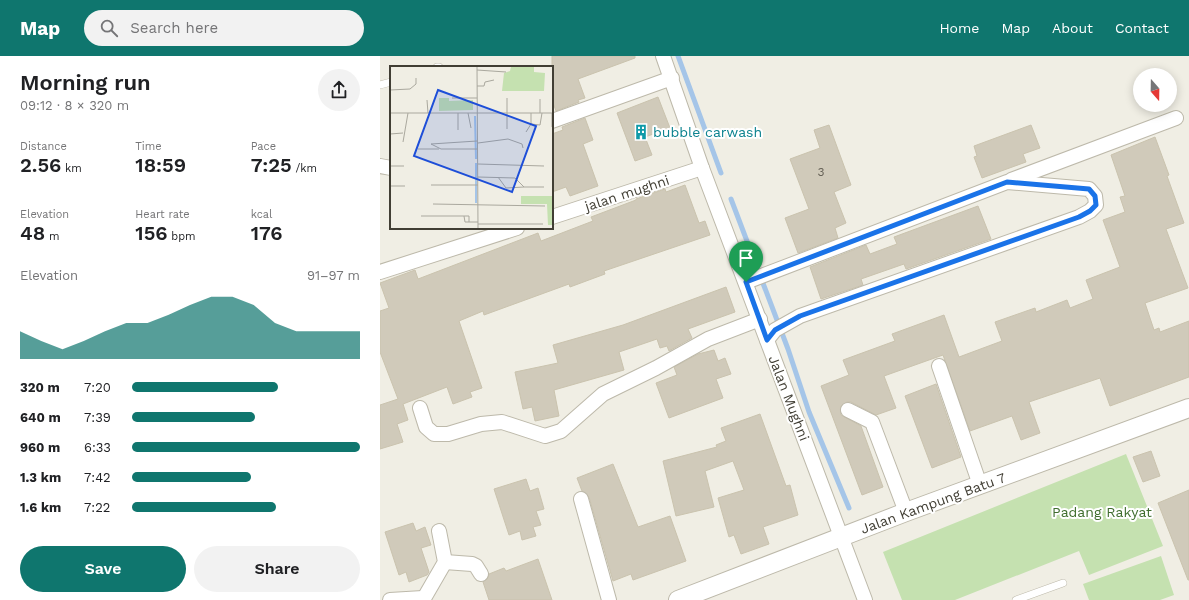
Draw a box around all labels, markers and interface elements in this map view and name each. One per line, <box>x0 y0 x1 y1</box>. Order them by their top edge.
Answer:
search box <box>84 10 364 46</box>
text: Map <box>20 17 60 40</box>
icon: search <box>98 17 120 39</box>
text: Search here <box>130 19 218 37</box>
text: Home <box>939 20 979 36</box>
text: Map <box>1001 20 1030 36</box>
text: About <box>1052 20 1093 36</box>
text: Contact <box>1115 20 1169 36</box>
inset map <box>390 66 553 229</box>
north arrow <box>1133 68 1177 112</box>
map controls <box>1133 68 1177 112</box>
button: share <box>318 69 360 111</box>
text: Morning run <box>20 70 151 95</box>
text: 09:12 · 8 × 320 m <box>20 98 129 113</box>
building icon: bubble carwash <box>632 123 650 141</box>
place label: bubble carwash <box>653 124 762 140</box>
text: Distance <box>20 140 67 153</box>
text: Time <box>135 140 162 153</box>
text: Pace <box>251 140 276 153</box>
text: 2.56 <box>20 153 61 177</box>
text: 18:59 <box>135 153 186 177</box>
text: 7:25 <box>251 153 292 177</box>
text: km <box>61 162 82 175</box>
text: /km <box>292 162 317 175</box>
house number: 3 <box>818 165 825 179</box>
street label: jalan mughni <box>581 172 671 215</box>
text: Elevation <box>20 208 69 221</box>
text: Heart rate <box>135 208 190 221</box>
text: kcal <box>251 208 272 221</box>
text: 48 <box>20 221 45 245</box>
text: 156 <box>135 221 168 245</box>
text: 176 <box>251 221 283 245</box>
text: m <box>45 230 59 243</box>
text: bpm <box>168 230 196 243</box>
pin <box>729 241 763 282</box>
icon: arrive <box>735 247 757 269</box>
text: Elevation <box>20 268 78 283</box>
text: 91–97 m <box>307 268 360 283</box>
street label: Jalan Mughni <box>765 353 813 443</box>
text: 320 m <box>20 380 60 395</box>
text: 7:20 <box>84 380 111 395</box>
text: 640 m <box>20 410 61 425</box>
text: 7:39 <box>84 410 111 425</box>
text: 960 m <box>20 440 60 455</box>
text: 6:33 <box>84 440 111 455</box>
street label: Jalan Kampung Batu 7 <box>858 469 1008 537</box>
text: 1.3 km <box>20 470 61 485</box>
text: 7:42 <box>84 470 111 485</box>
text: 1.6 km <box>20 500 61 515</box>
text: 7:22 <box>84 500 110 515</box>
park label: Padang Rakyat <box>1052 504 1152 520</box>
button: Save <box>20 546 186 592</box>
button: Share <box>194 546 360 592</box>

